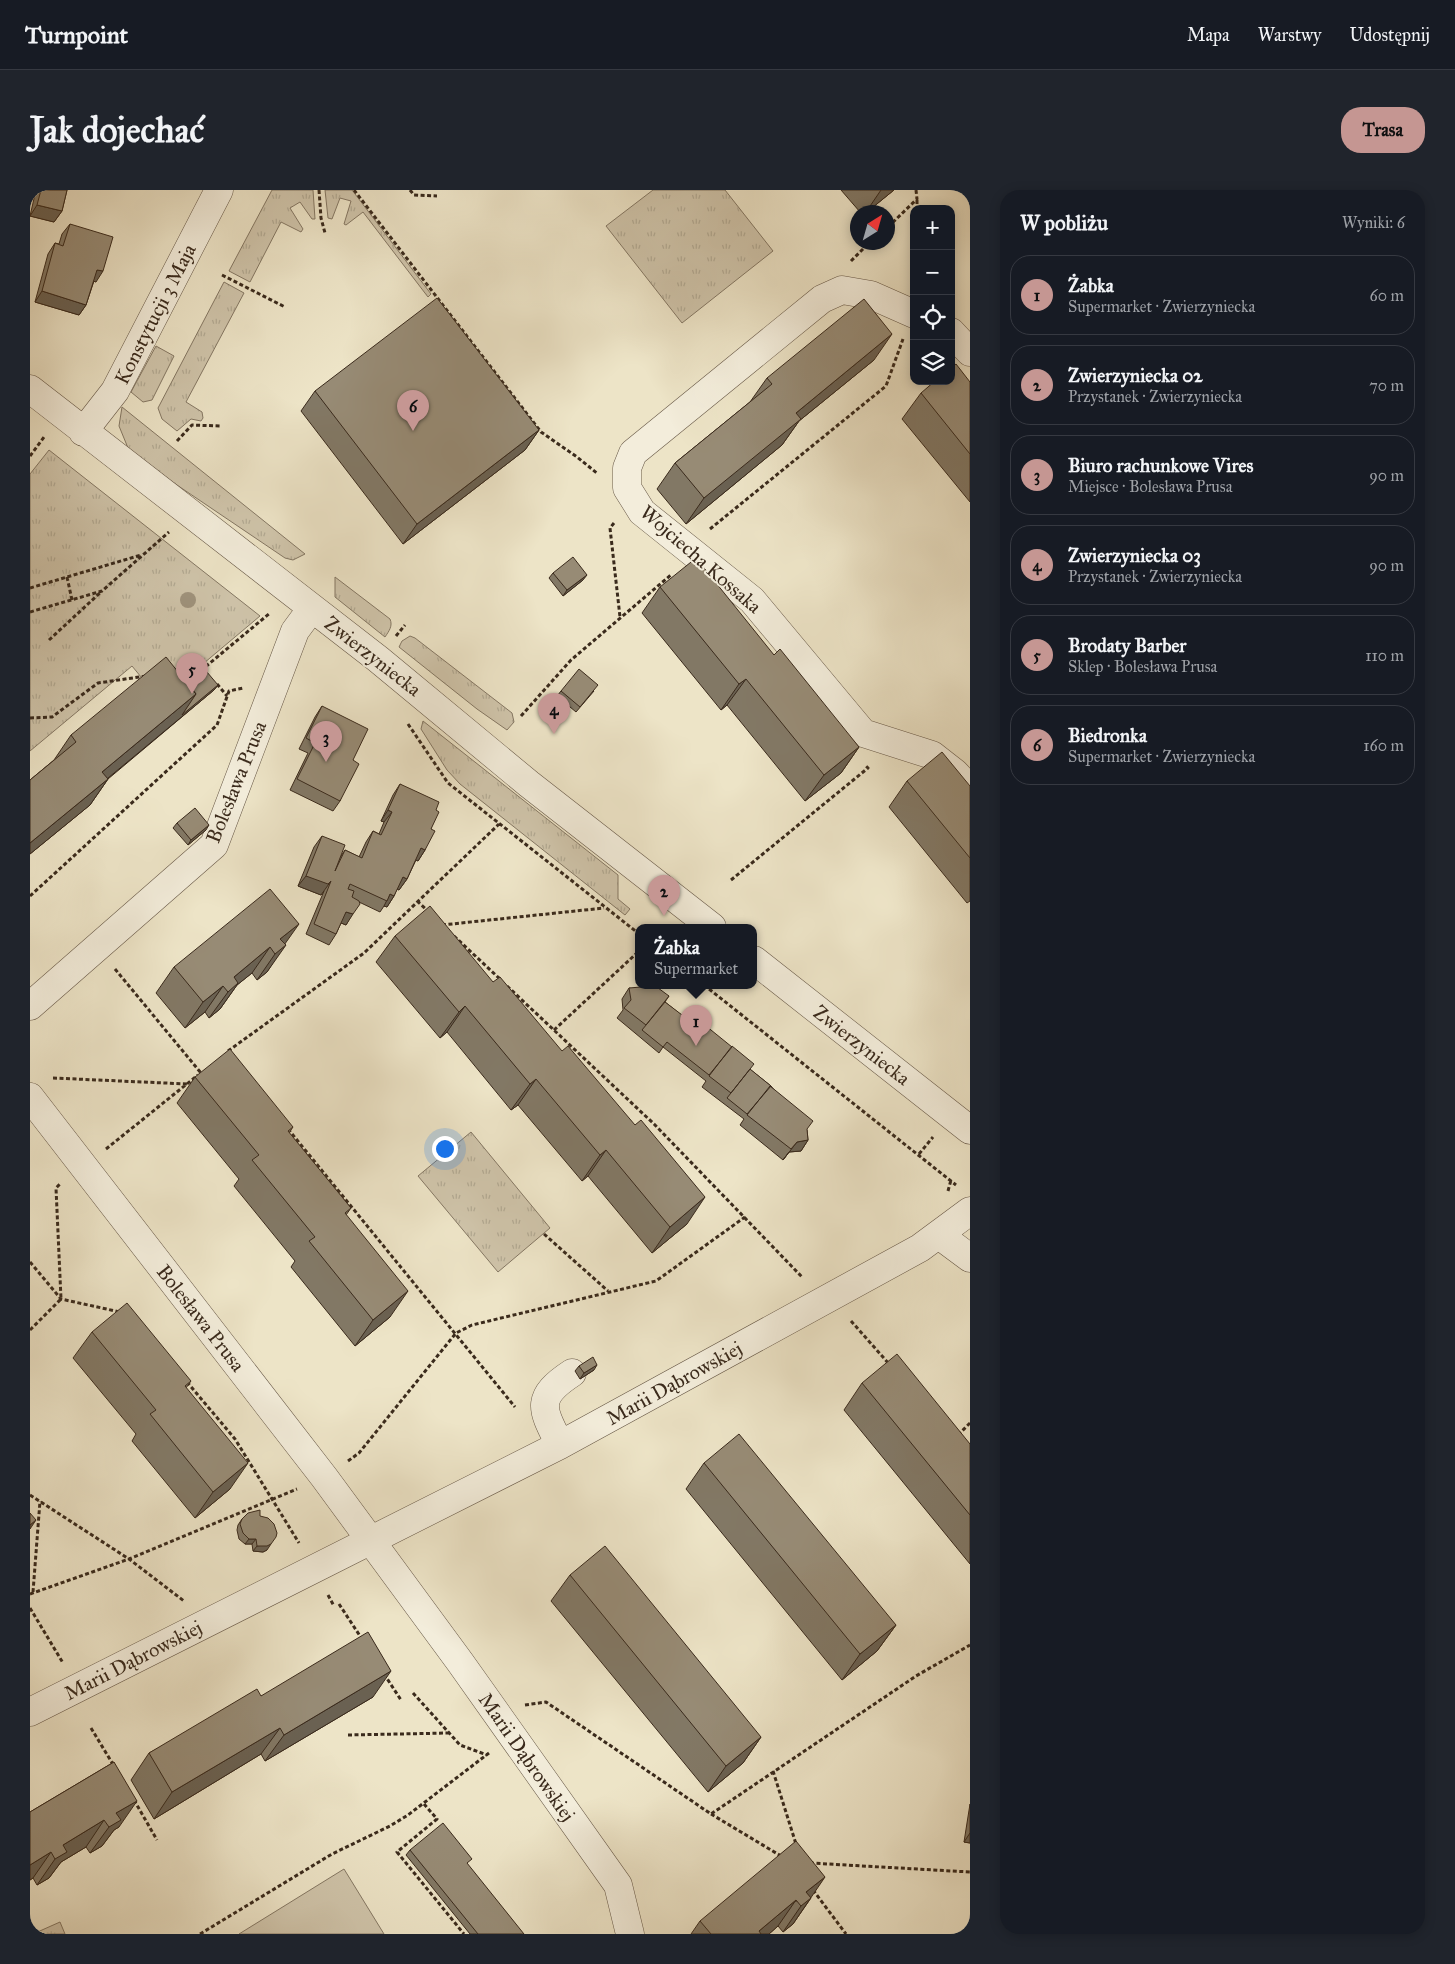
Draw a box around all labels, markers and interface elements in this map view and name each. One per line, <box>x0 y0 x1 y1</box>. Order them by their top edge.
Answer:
text: Turnpoint <box>25 20 128 50</box>
text: Mapa <box>1187 24 1230 46</box>
text: Warstwy <box>1258 24 1321 46</box>
text: Udostępnij <box>1349 24 1430 46</box>
button: Trasa <box>1341 107 1425 153</box>
text: Jak dojechać <box>30 109 204 152</box>
north arrow <box>850 205 895 250</box>
map controls <box>910 205 955 385</box>
button: + <box>910 205 955 250</box>
text: W pobliżu <box>1020 210 1108 236</box>
text: Wyniki: 6 <box>1342 213 1405 232</box>
street label: Konstytucji 3 Maja <box>109 239 201 388</box>
button: − <box>910 250 955 295</box>
text: Żabka <box>1068 274 1114 297</box>
text: 1 <box>1034 286 1040 305</box>
text: 60 m <box>1370 286 1404 305</box>
button: locate <box>910 295 955 340</box>
text: Supermarket · Zwierzyniecka <box>1068 297 1255 316</box>
button: layers <box>910 340 955 385</box>
text: Zwierzyniecka 02 <box>1068 364 1203 387</box>
text: 2 <box>1033 376 1041 395</box>
text: 70 m <box>1369 376 1404 395</box>
text: Przystanek · Zwierzyniecka <box>1068 387 1242 406</box>
pin: 6 <box>397 390 429 431</box>
text: Biuro rachunkowe Vires <box>1068 454 1253 477</box>
text: 3 <box>1034 466 1040 485</box>
text: 90 m <box>1369 466 1404 485</box>
text: Miejsce · Bolesława Prusa <box>1068 477 1232 496</box>
street label: Wojciecha Kossaka <box>636 500 767 618</box>
text: Zwierzyniecka 03 <box>1068 544 1201 567</box>
text: 4 <box>1033 556 1041 575</box>
text: 90 m <box>1369 556 1404 575</box>
text: Przystanek · Zwierzyniecka <box>1068 567 1242 586</box>
street label: Zwierzyniecka <box>320 611 426 701</box>
text: Brodaty Barber <box>1068 634 1187 657</box>
text: 5 <box>1033 646 1041 665</box>
text: 110 m <box>1365 646 1404 665</box>
pin: 5 <box>176 653 208 694</box>
text: Sklep · Bolesława Prusa <box>1068 657 1217 676</box>
pin: 4 <box>538 693 570 734</box>
street label: Bolesława Prusa <box>201 717 272 846</box>
pin: 3 <box>310 721 342 762</box>
text: Biedronka <box>1068 724 1147 747</box>
text: 6 <box>1033 736 1041 755</box>
text: 160 m <box>1363 736 1404 755</box>
text: Supermarket · Zwierzyniecka <box>1068 747 1255 766</box>
pin: 2 <box>648 875 680 916</box>
popup <box>635 924 757 989</box>
text: Żabka <box>654 936 700 959</box>
text: Supermarket <box>654 959 738 978</box>
street label: Zwierzyniecka <box>809 1000 915 1090</box>
pin: 1 <box>680 1005 712 1046</box>
your location <box>432 1136 458 1162</box>
street label: Bolesława Prusa <box>152 1260 251 1377</box>
street label: Marii Dąbrowskiej <box>602 1336 746 1430</box>
street label: Marii Dąbrowskiej <box>60 1615 206 1705</box>
street label: Marii Dąbrowskiej <box>474 1688 580 1826</box>

